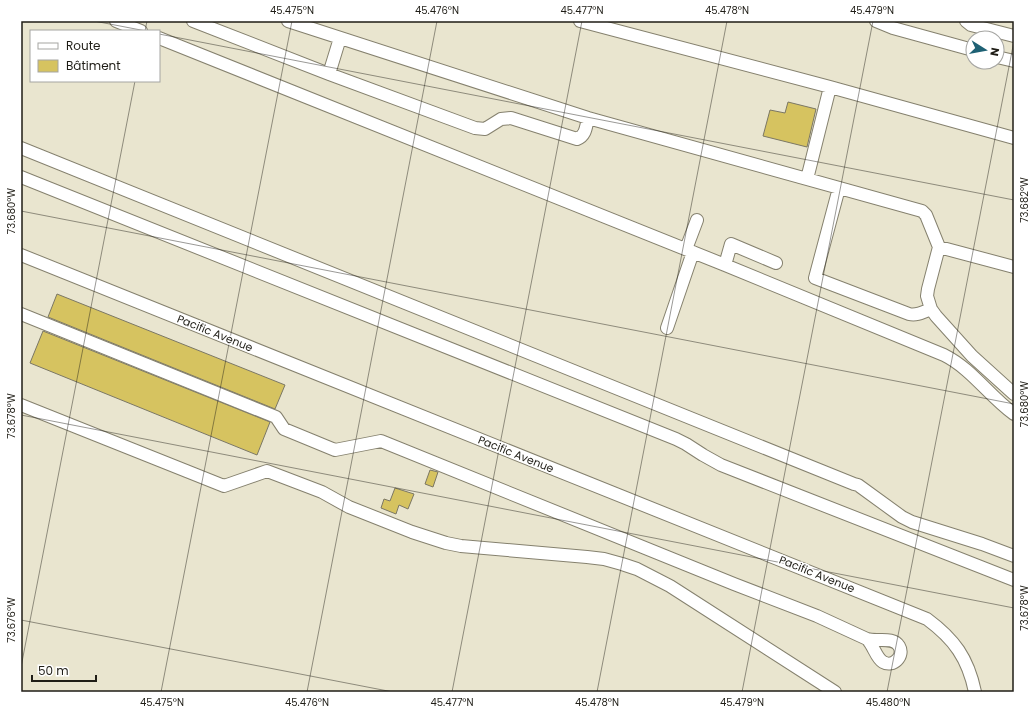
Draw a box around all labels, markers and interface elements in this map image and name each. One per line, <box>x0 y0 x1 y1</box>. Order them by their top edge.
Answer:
text: 45.475°N <box>270 3 314 18</box>
text: 45.476°N <box>415 3 459 18</box>
text: 45.477°N <box>560 3 604 18</box>
text: 45.478°N <box>705 3 749 18</box>
text: 45.479°N <box>850 3 894 18</box>
legend <box>30 30 160 82</box>
north arrow <box>965 30 1005 70</box>
text: Route <box>66 37 100 54</box>
text: N <box>986 46 1003 57</box>
text: Bâtiment <box>66 57 121 74</box>
text: 73.682°W <box>1017 177 1032 223</box>
text: 73.680°W <box>4 188 19 234</box>
street label: Pacific Avenue <box>175 311 255 356</box>
text: 73.680°W <box>1017 381 1032 427</box>
text: 73.678°W <box>4 393 19 439</box>
street label: Pacific Avenue <box>476 432 556 477</box>
street label: Pacific Avenue <box>777 552 857 597</box>
text: 73.678°W <box>1017 585 1032 631</box>
text: 73.676°W <box>4 597 19 643</box>
scale bar <box>32 657 96 683</box>
text: 50 m <box>38 662 69 679</box>
text: 45.475°N <box>140 695 184 710</box>
text: 45.476°N <box>285 695 329 710</box>
text: 45.477°N <box>430 695 474 710</box>
text: 45.478°N <box>575 695 619 710</box>
text: 45.479°N <box>720 695 764 710</box>
text: 45.480°N <box>866 695 910 710</box>

